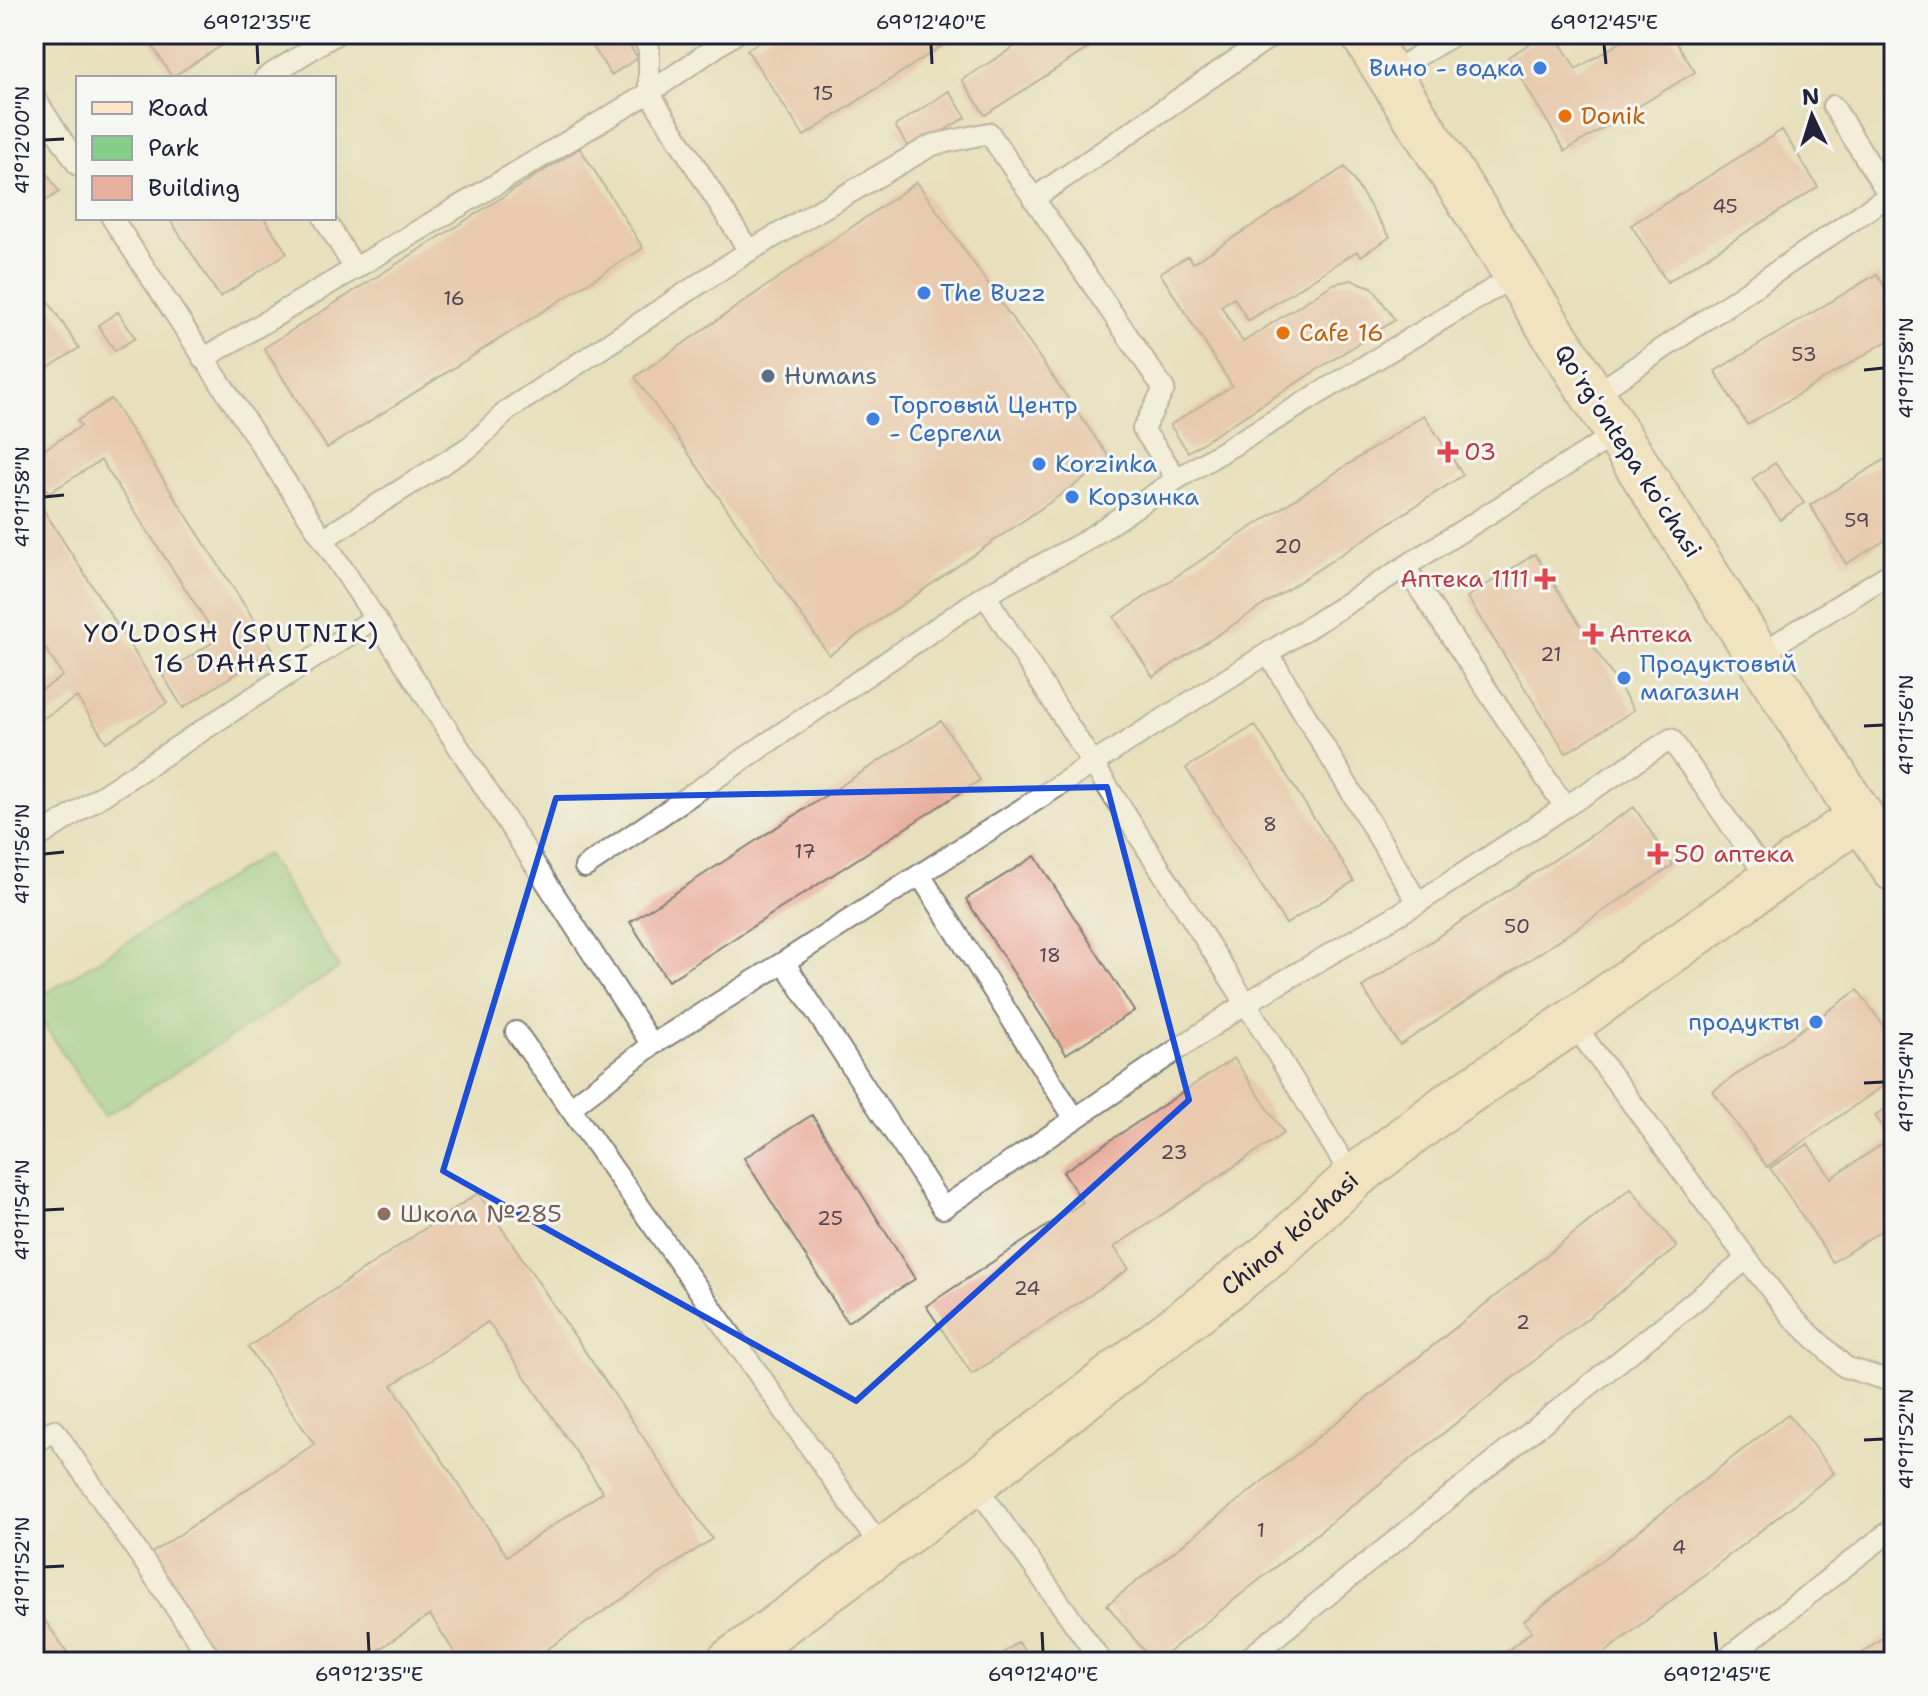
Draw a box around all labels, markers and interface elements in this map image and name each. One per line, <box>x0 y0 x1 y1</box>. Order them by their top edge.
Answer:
text: 69°12'35"E <box>203 9 311 35</box>
text: 69°12'40"E <box>876 9 986 35</box>
text: 69°12'45"E <box>1550 9 1658 35</box>
place label: Вино - водка <box>1369 52 1524 84</box>
marker: Вино - водка <box>1531 59 1549 77</box>
legend <box>76 76 336 220</box>
north arrow <box>1772 76 1852 156</box>
house number: 15 <box>813 80 833 106</box>
text: N <box>1801 81 1820 112</box>
text: 41°12'00"N <box>9 86 35 194</box>
text: Road <box>148 92 208 124</box>
place label: Donik <box>1581 100 1646 132</box>
marker: Donik <box>1556 107 1574 125</box>
text: Park <box>148 132 200 164</box>
text: Building <box>148 172 240 204</box>
house number: 45 <box>1712 193 1738 219</box>
place label: The Buzz <box>940 277 1046 309</box>
marker: The Buzz <box>915 284 933 302</box>
house number: 16 <box>443 285 465 311</box>
place label: Cafe 16 <box>1299 317 1384 349</box>
text: 41°11'58"N <box>1893 317 1919 419</box>
marker: Cafe 16 <box>1274 324 1292 342</box>
street label: Qoʻrgʻontepa koʻchasi <box>1547 338 1709 564</box>
house number: 53 <box>1791 341 1817 367</box>
place label: Humans <box>784 360 877 392</box>
marker: Humans <box>759 367 777 385</box>
place label: Торговый Центр - Сергели <box>889 389 1078 449</box>
marker: Торговый Центр - Сергели <box>864 410 882 428</box>
place label: 03 <box>1464 436 1496 468</box>
marker: 03 <box>1439 443 1457 461</box>
text: 41°11'58"N <box>9 446 35 548</box>
place label: Korzinka <box>1055 448 1157 480</box>
marker: Korzinka <box>1030 455 1048 473</box>
place label: Корзинка <box>1088 481 1199 513</box>
marker: Корзинка <box>1063 488 1081 506</box>
house number: 59 <box>1844 507 1870 533</box>
house number: 20 <box>1274 533 1302 559</box>
place label: Аптека 1111 <box>1400 563 1529 595</box>
marker: Аптека 1111 <box>1536 570 1554 588</box>
district label: YO‘LDOSH (SPUTNIK) 16 DAHASI <box>84 615 380 680</box>
place label: Аптека <box>1609 618 1692 650</box>
marker: Аптека <box>1584 625 1602 643</box>
house number: 21 <box>1540 641 1562 667</box>
place label: Продуктовый магазин <box>1640 648 1797 708</box>
marker: Продуктовый магазин <box>1615 669 1633 687</box>
text: 41°11'56"N <box>1893 675 1919 775</box>
text: 41°11'56"N <box>9 804 35 904</box>
house number: 8 <box>1263 811 1277 837</box>
house number: 17 <box>794 838 816 864</box>
place label: 50 аптека <box>1674 838 1794 870</box>
marker: 50 аптека <box>1649 845 1667 863</box>
house number: 50 <box>1504 913 1530 939</box>
house number: 18 <box>1039 942 1061 968</box>
place label: продукты <box>1688 1006 1800 1038</box>
marker: продукты <box>1807 1013 1825 1031</box>
text: 41°11'54"N <box>1893 1031 1919 1133</box>
house number: 23 <box>1161 1139 1187 1165</box>
text: 41°11'54"N <box>9 1159 35 1261</box>
street label: Chinor ko'chasi <box>1214 1165 1366 1303</box>
place label: Школа №285 <box>400 1198 562 1230</box>
marker: Школа №285 <box>375 1205 393 1223</box>
house number: 25 <box>817 1205 843 1231</box>
house number: 24 <box>1014 1275 1040 1301</box>
house number: 2 <box>1516 1309 1530 1335</box>
text: 41°11'52"N <box>1893 1388 1919 1490</box>
text: 41°11'52"N <box>9 1516 35 1618</box>
house number: 1 <box>1257 1517 1265 1543</box>
house number: 4 <box>1672 1534 1686 1560</box>
text: 69°12'35"E <box>315 1661 423 1687</box>
text: 69°12'40"E <box>988 1661 1098 1687</box>
text: 69°12'45"E <box>1663 1661 1771 1687</box>

